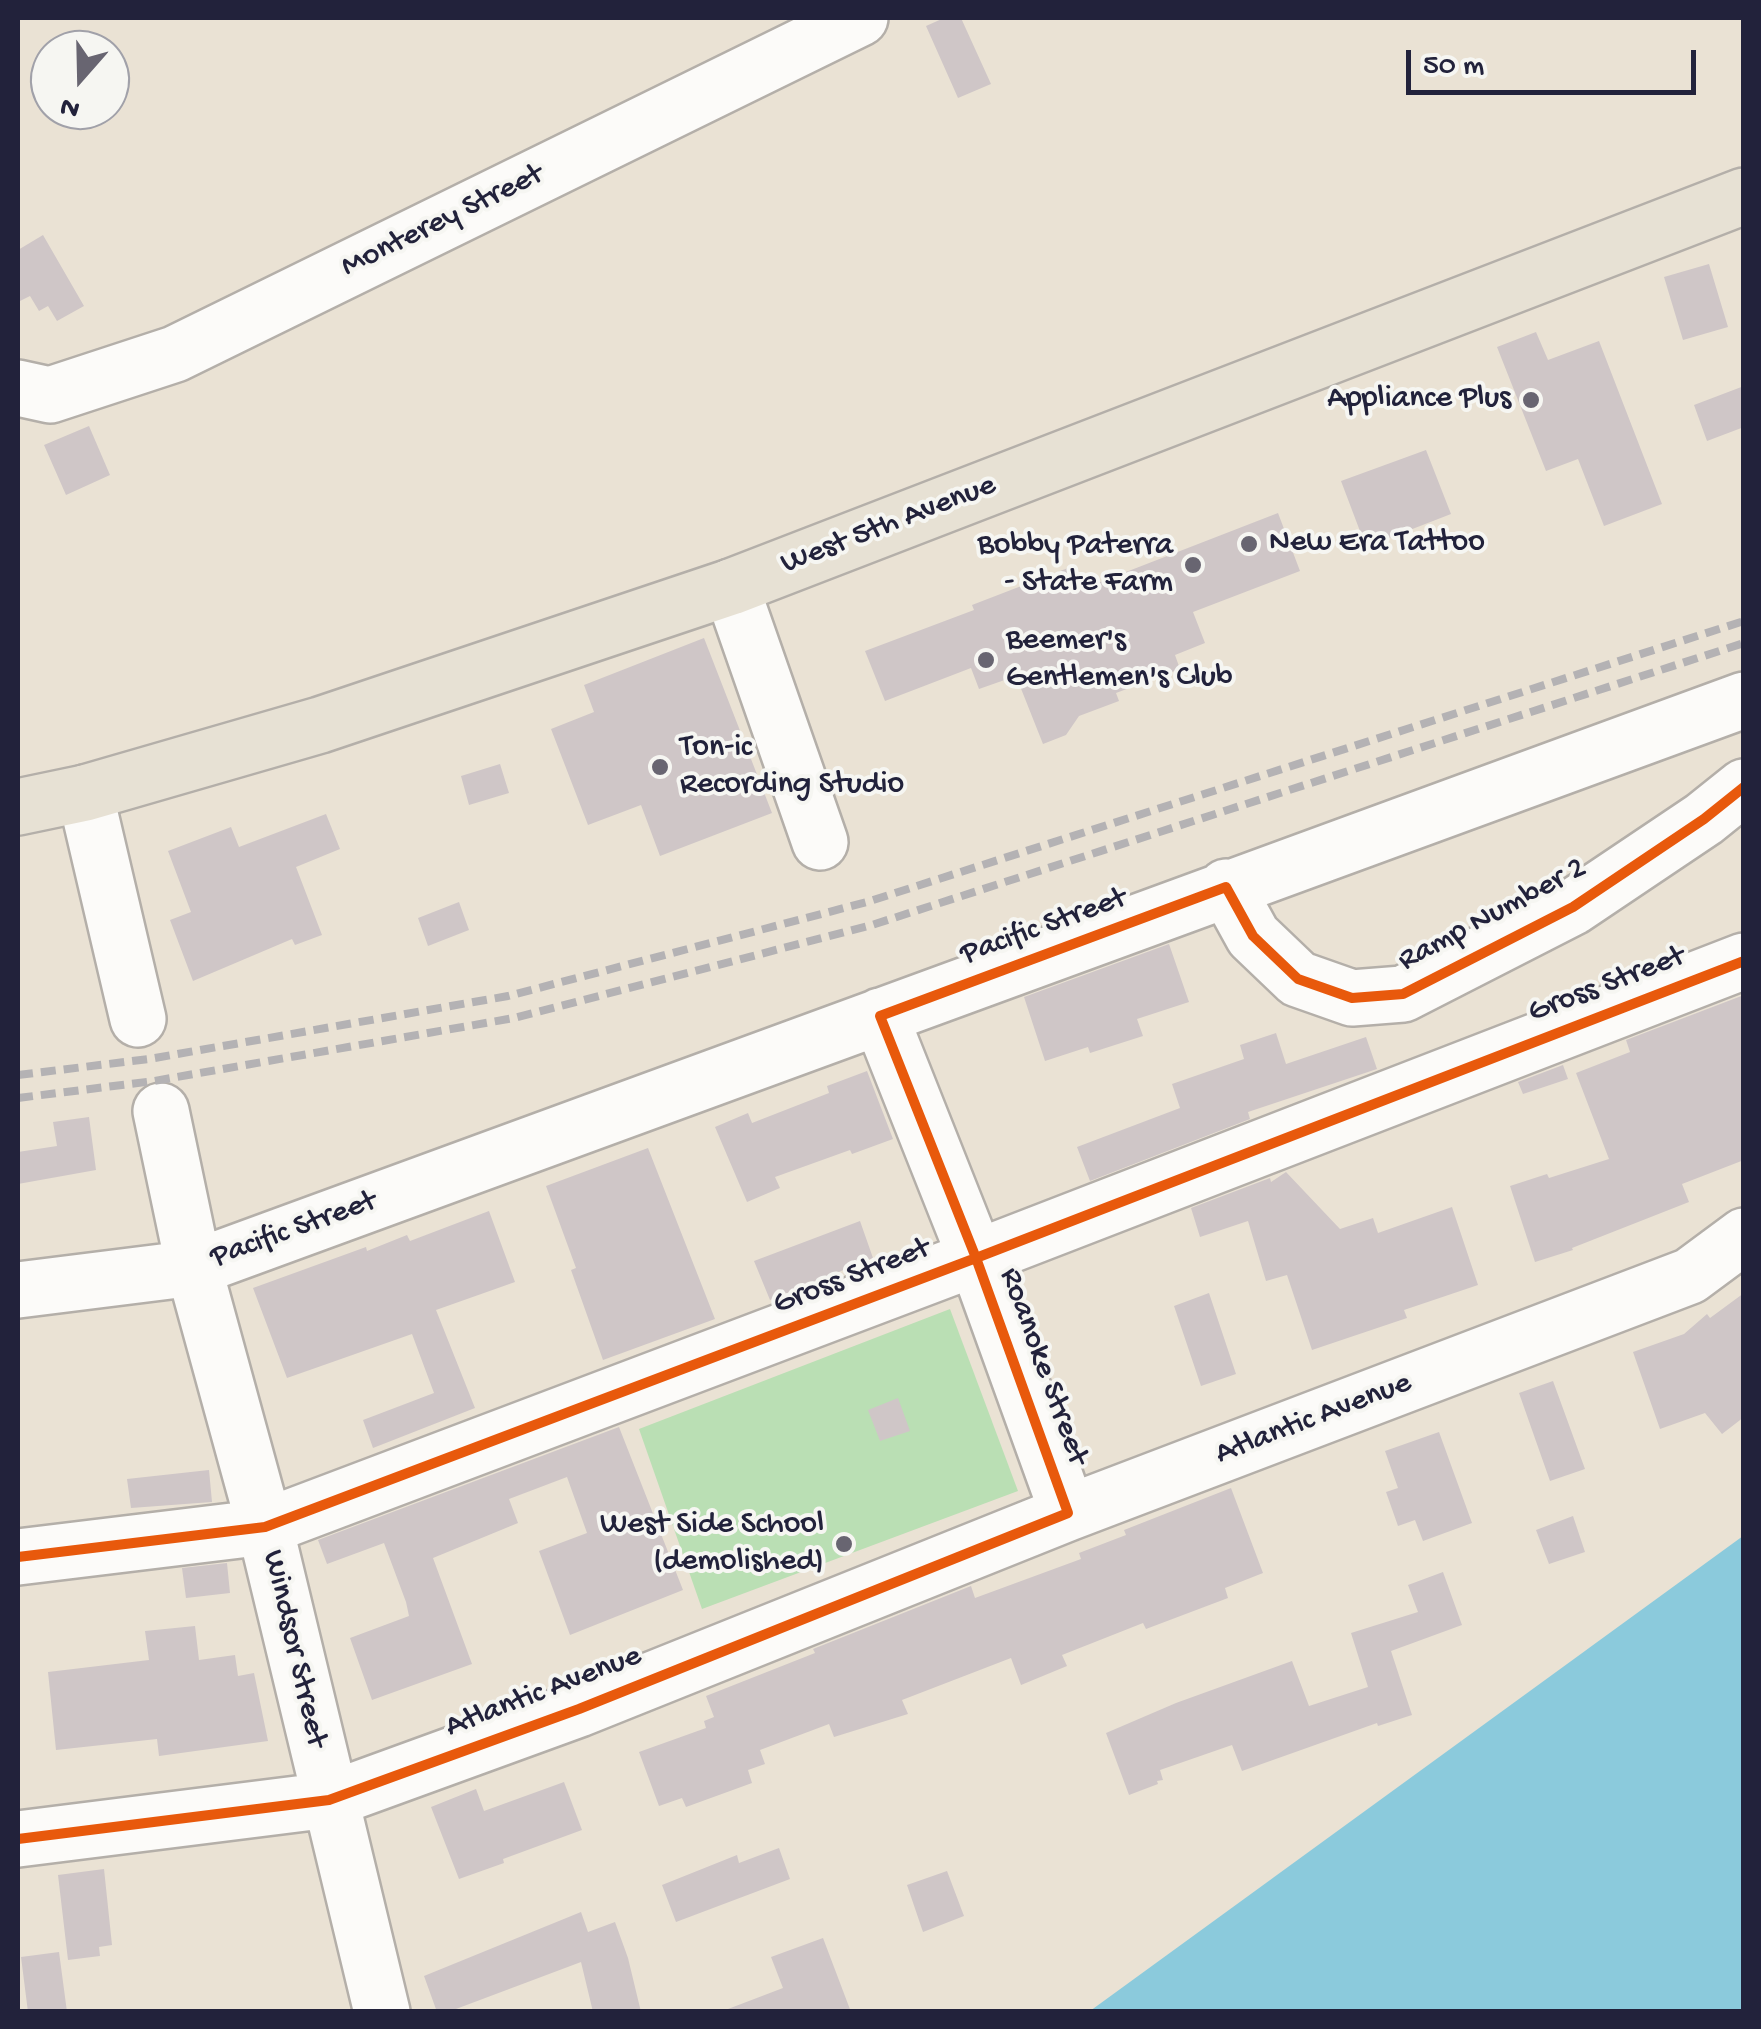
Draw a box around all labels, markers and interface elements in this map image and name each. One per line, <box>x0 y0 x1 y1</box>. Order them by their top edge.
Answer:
north arrow <box>30 30 130 130</box>
scale bar <box>1411 30 1701 92</box>
text: 50 m <box>1423 50 1484 85</box>
text: N <box>56 88 84 125</box>
street label: Monterey Street <box>336 157 550 287</box>
place label: Appliance Plus <box>1327 381 1511 419</box>
marker: Appliance Plus <box>1520 389 1542 411</box>
street label: West 5th Avenue <box>776 467 1002 585</box>
place label: New Era Tattoo <box>1269 525 1485 563</box>
place label: Bobby Paterra - State Farm <box>978 528 1173 603</box>
marker: New Era Tattoo <box>1238 533 1260 555</box>
marker: Bobby Paterra - State Farm <box>1182 554 1204 576</box>
place label: Beemer's Gentlemen's Club <box>1006 623 1233 698</box>
marker: Beemer's Gentlemen's Club <box>975 649 997 671</box>
place label: Ton-ic Recording Studio <box>680 730 904 805</box>
marker: Ton-ic Recording Studio <box>649 756 671 778</box>
street label: Ramp Number 2 <box>1393 850 1593 982</box>
street label: Pacific Street <box>956 880 1132 976</box>
street label: Gross Street <box>1523 939 1691 1033</box>
street label: Pacific Street <box>206 1183 382 1279</box>
street label: Gross Street <box>768 1231 936 1325</box>
street label: Roanoke Street <box>989 1263 1095 1471</box>
street label: Atlantic Avenue <box>1211 1365 1417 1475</box>
place label: West Side School (demolished) <box>600 1507 824 1582</box>
marker: West Side School (demolished) <box>833 1533 855 1555</box>
street label: Windsor Street <box>252 1547 334 1751</box>
street label: Atlantic Avenue <box>441 1638 647 1748</box>

